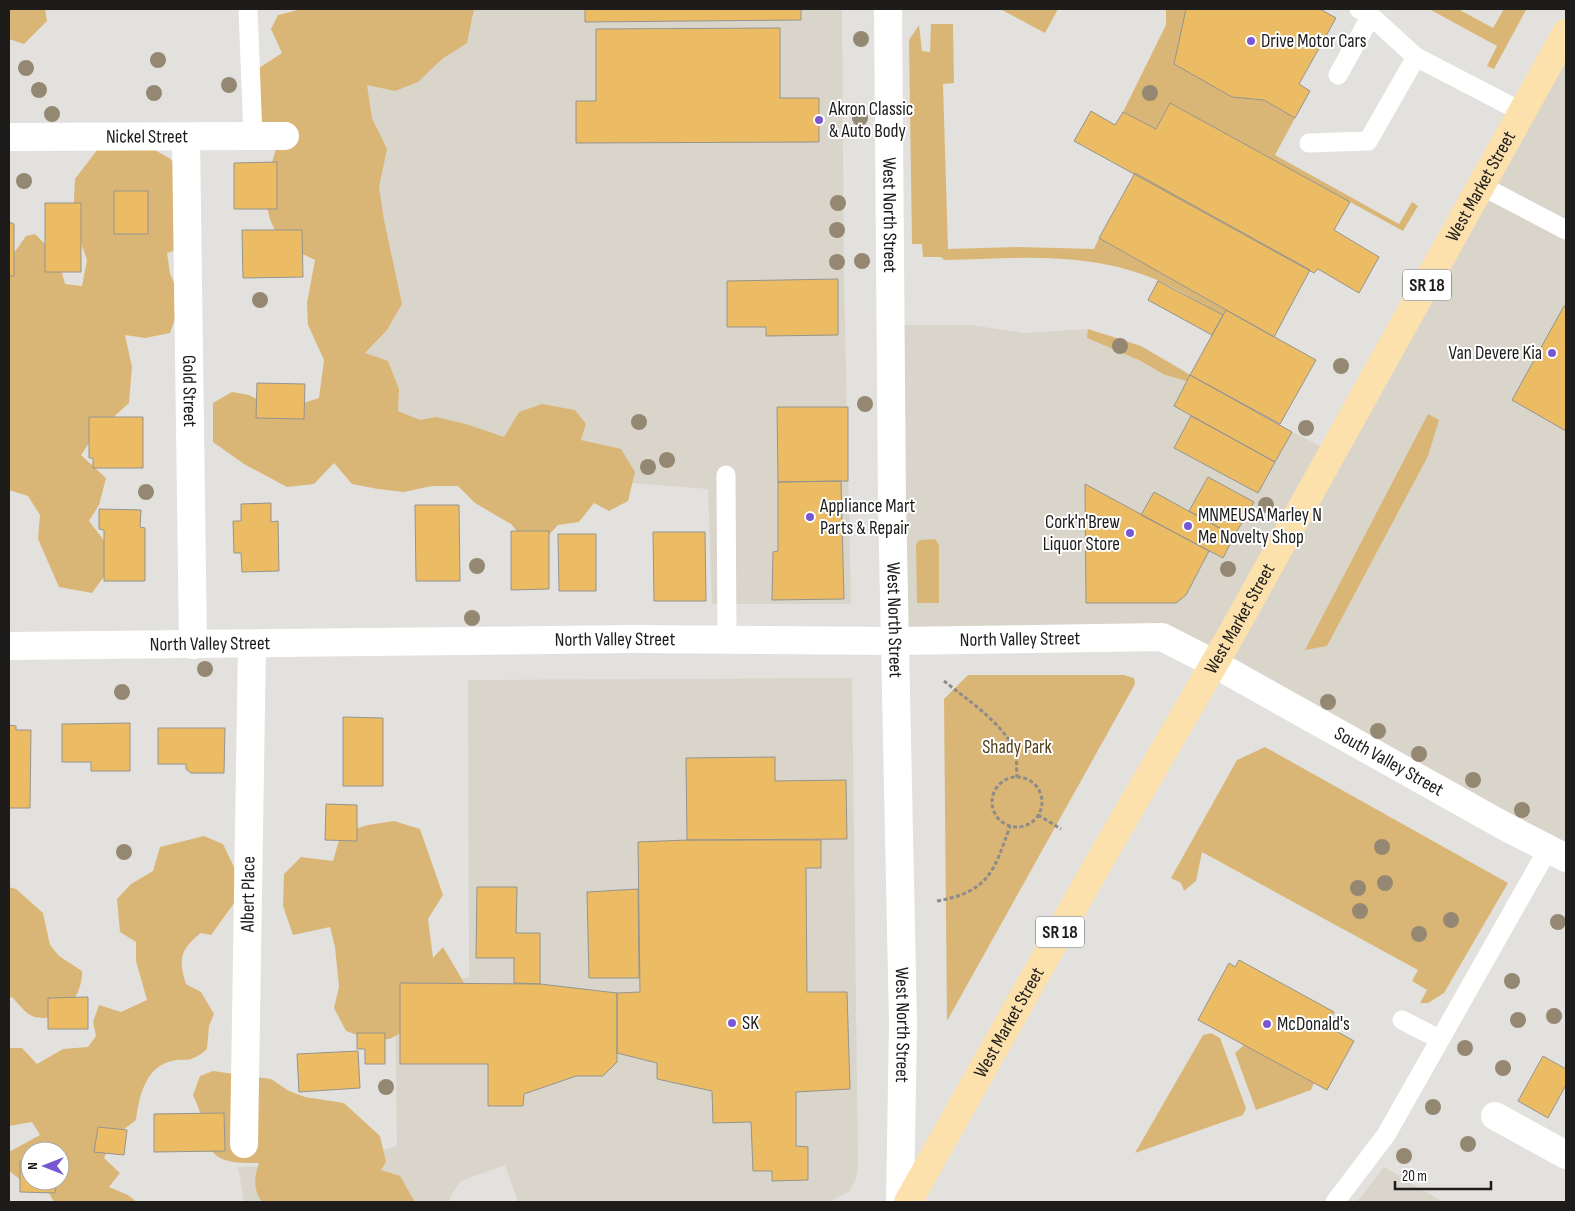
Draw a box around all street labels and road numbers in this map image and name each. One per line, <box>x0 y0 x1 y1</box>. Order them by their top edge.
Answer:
street label: Nickel Street <box>106 125 188 148</box>
street label: West Market Street <box>1441 127 1521 246</box>
street label: West North Street <box>878 157 902 273</box>
road number: SR 18 <box>1403 270 1451 300</box>
street label: Gold Street <box>178 355 201 427</box>
street label: West Market Street <box>1199 559 1280 678</box>
street label: West North Street <box>882 562 907 678</box>
street label: North Valley Street <box>555 627 676 651</box>
street label: North Valley Street <box>959 627 1081 652</box>
street label: North Valley Street <box>150 632 271 656</box>
street label: South Valley Street <box>1330 722 1448 801</box>
street label: Albert Place <box>236 856 260 933</box>
road number: SR 18 <box>1036 916 1084 948</box>
street label: West Market Street <box>969 963 1049 1082</box>
street label: West North Street <box>890 967 915 1083</box>

